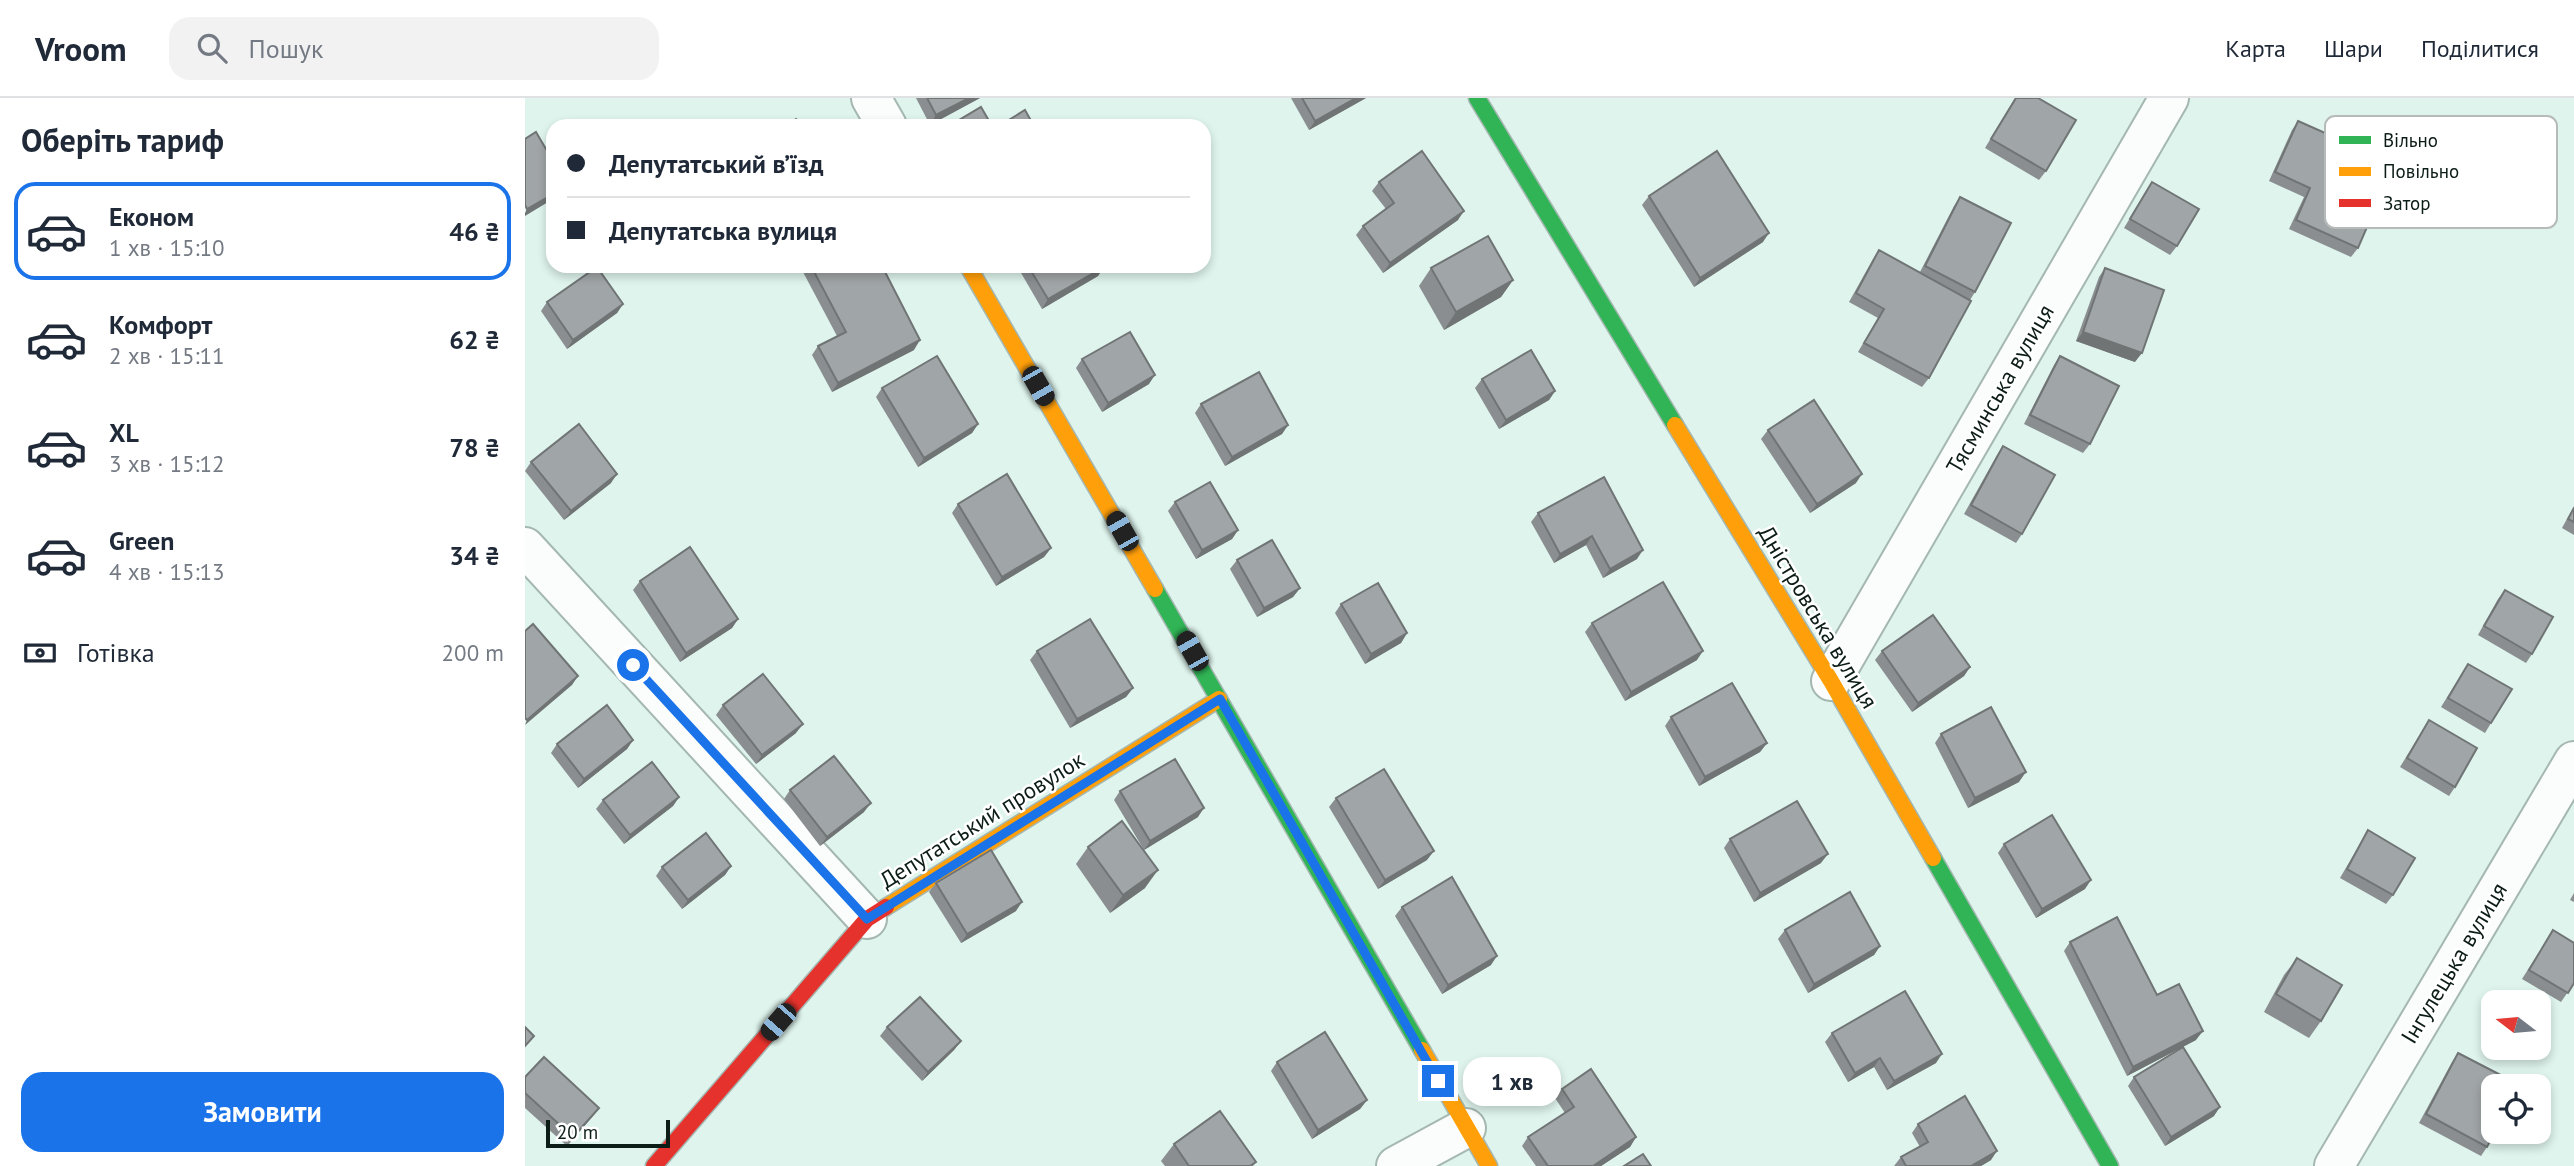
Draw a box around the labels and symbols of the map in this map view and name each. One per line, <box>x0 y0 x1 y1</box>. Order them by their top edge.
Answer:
legend <box>2325 116 2557 228</box>
text: Вільно <box>2383 128 2438 152</box>
text: Повільно <box>2383 159 2459 183</box>
text: Затор <box>2383 191 2430 215</box>
street label: Тясминська вулиця <box>1939 299 2060 479</box>
car <box>1019 363 1058 409</box>
car <box>1103 508 1142 554</box>
street label: Дністровська вулиця <box>1752 520 1885 714</box>
car <box>1173 628 1212 674</box>
route start <box>617 649 649 681</box>
street label: Депутатський провулок <box>874 745 1090 894</box>
street label: Інгулецька вулиця <box>2394 877 2513 1048</box>
north arrow <box>2481 990 2551 1060</box>
car <box>757 999 800 1045</box>
callout: 1 хв <box>1462 1056 1561 1105</box>
route end <box>1422 1065 1454 1097</box>
scale bar <box>546 1117 670 1149</box>

